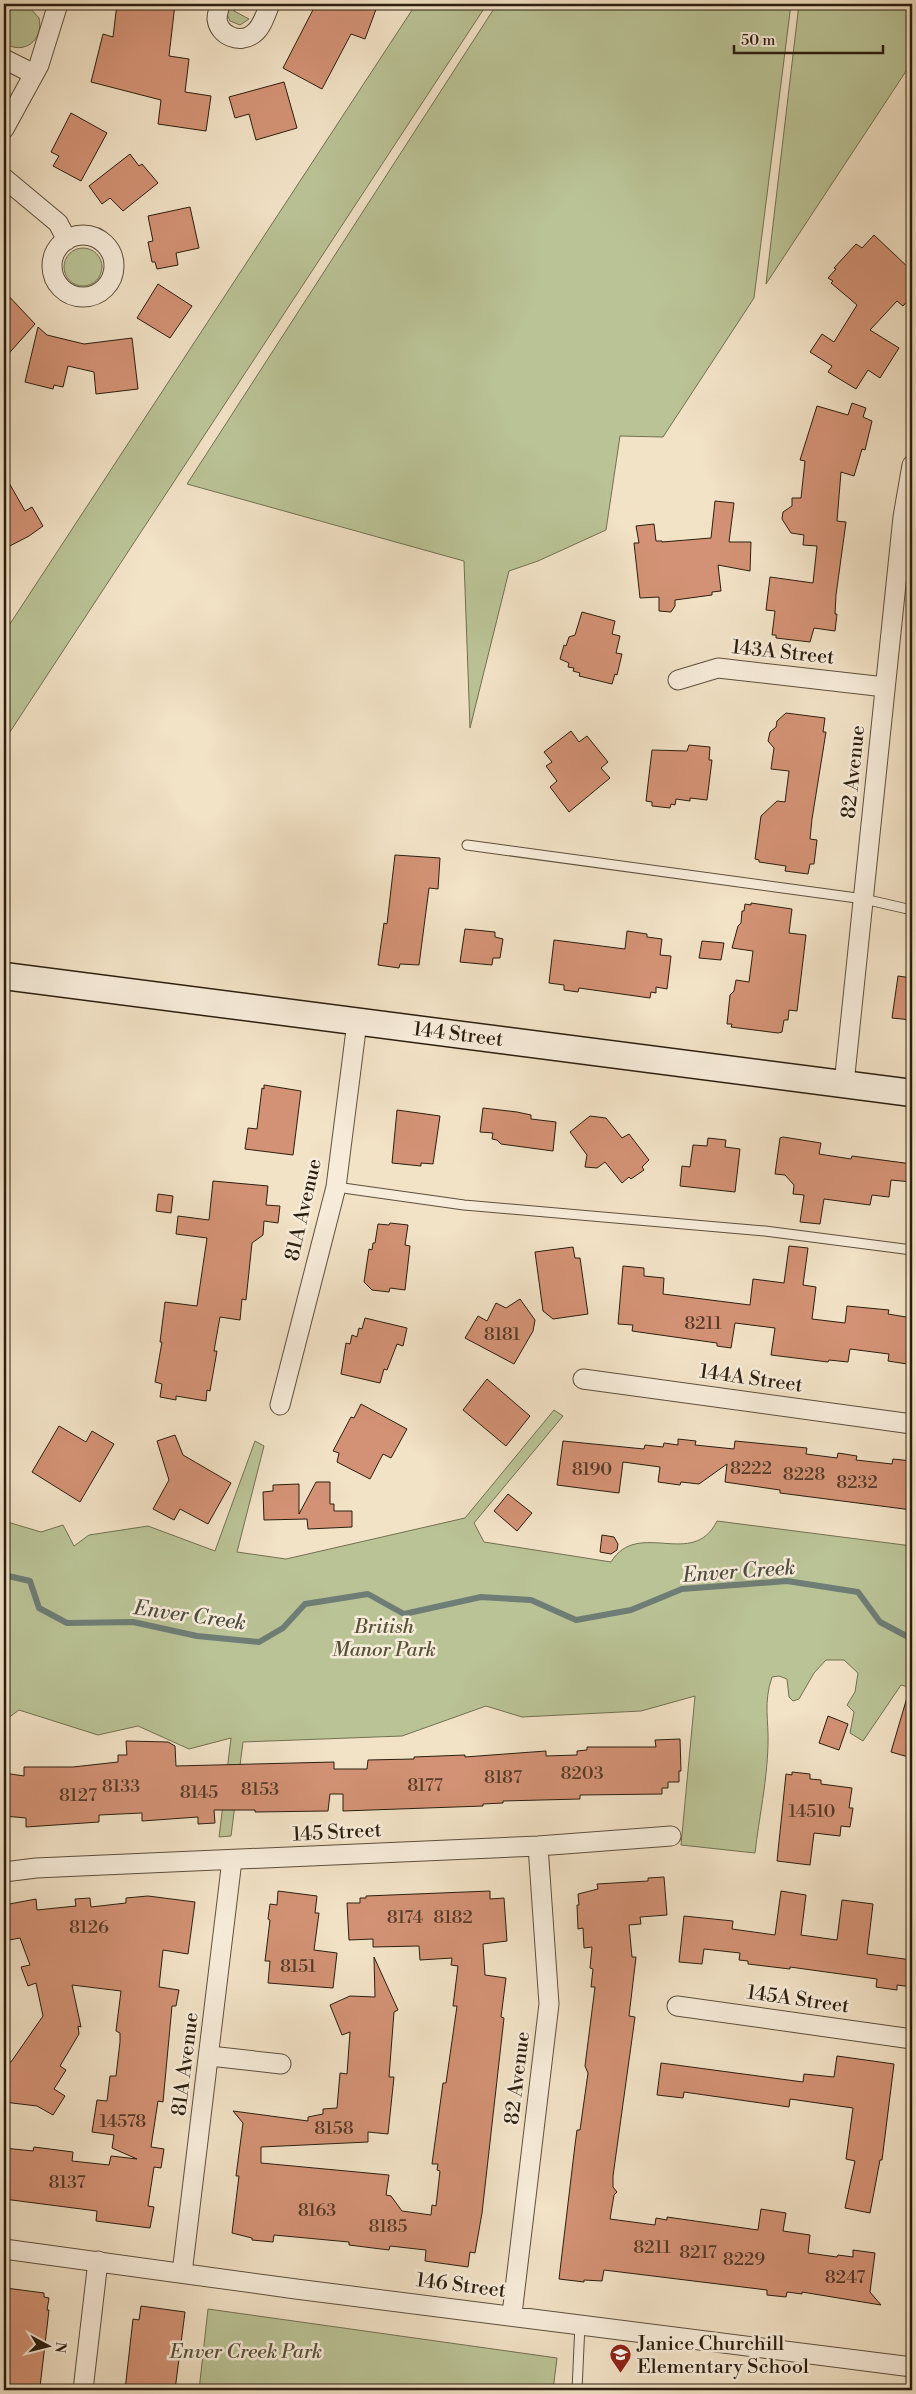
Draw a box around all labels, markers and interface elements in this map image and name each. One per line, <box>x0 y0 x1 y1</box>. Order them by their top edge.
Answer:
scale bar <box>734 22 882 54</box>
text: 50 m <box>741 31 775 50</box>
street label: 143A Street <box>731 635 835 671</box>
street label: 82 Avenue <box>837 724 871 820</box>
street label: 144 Street <box>412 1017 504 1053</box>
street label: 81A Avenue <box>280 1156 328 1264</box>
house number: 8211 <box>684 1312 722 1335</box>
house number: 8181 <box>484 1323 520 1346</box>
street label: 144A Street <box>698 1359 804 1399</box>
house number: 8222 <box>730 1457 772 1480</box>
house number: 8190 <box>572 1458 612 1481</box>
house number: 8228 <box>783 1463 825 1486</box>
house number: 8232 <box>836 1471 878 1494</box>
water label: Enver Creek <box>681 1555 796 1589</box>
water label: Enver Creek <box>131 1595 248 1637</box>
park label: British Manor Park <box>332 1615 436 1663</box>
house number: 8203 <box>560 1762 604 1785</box>
house number: 8187 <box>484 1766 522 1789</box>
house number: 8177 <box>407 1774 443 1797</box>
house number: 8133 <box>102 1775 140 1798</box>
house number: 8153 <box>241 1778 279 1801</box>
house number: 8145 <box>180 1781 218 1804</box>
house number: 8127 <box>59 1784 97 1807</box>
house number: 14510 <box>789 1800 835 1823</box>
street label: 145 Street <box>292 1818 382 1848</box>
house number: 8174 <box>387 1906 423 1929</box>
house number: 8182 <box>433 1906 473 1929</box>
house number: 8126 <box>69 1916 109 1939</box>
house number: 8151 <box>280 1955 316 1978</box>
street label: 145A Street <box>745 1980 851 2020</box>
street label: 81A Avenue <box>167 2011 205 2117</box>
street label: 82 Avenue <box>500 2030 536 2126</box>
house number: 14578 <box>100 2110 146 2133</box>
house number: 8158 <box>314 2117 354 2140</box>
house number: 8137 <box>48 2171 86 2194</box>
house number: 8163 <box>298 2199 336 2222</box>
house number: 8185 <box>368 2215 408 2238</box>
house number: 8211 <box>633 2236 671 2259</box>
house number: 8217 <box>679 2241 717 2264</box>
house number: 8229 <box>723 2248 765 2271</box>
house number: 8247 <box>825 2266 865 2289</box>
street label: 146 Street <box>415 2268 507 2304</box>
north arrow <box>22 2322 72 2372</box>
place label: Janice Churchill Elementary School <box>636 2332 809 2380</box>
park label: Enver Creek Park <box>169 2340 322 2365</box>
text: N <box>50 2341 70 2354</box>
school or university icon: Janice Churchill Elementary School <box>609 2343 633 2374</box>

